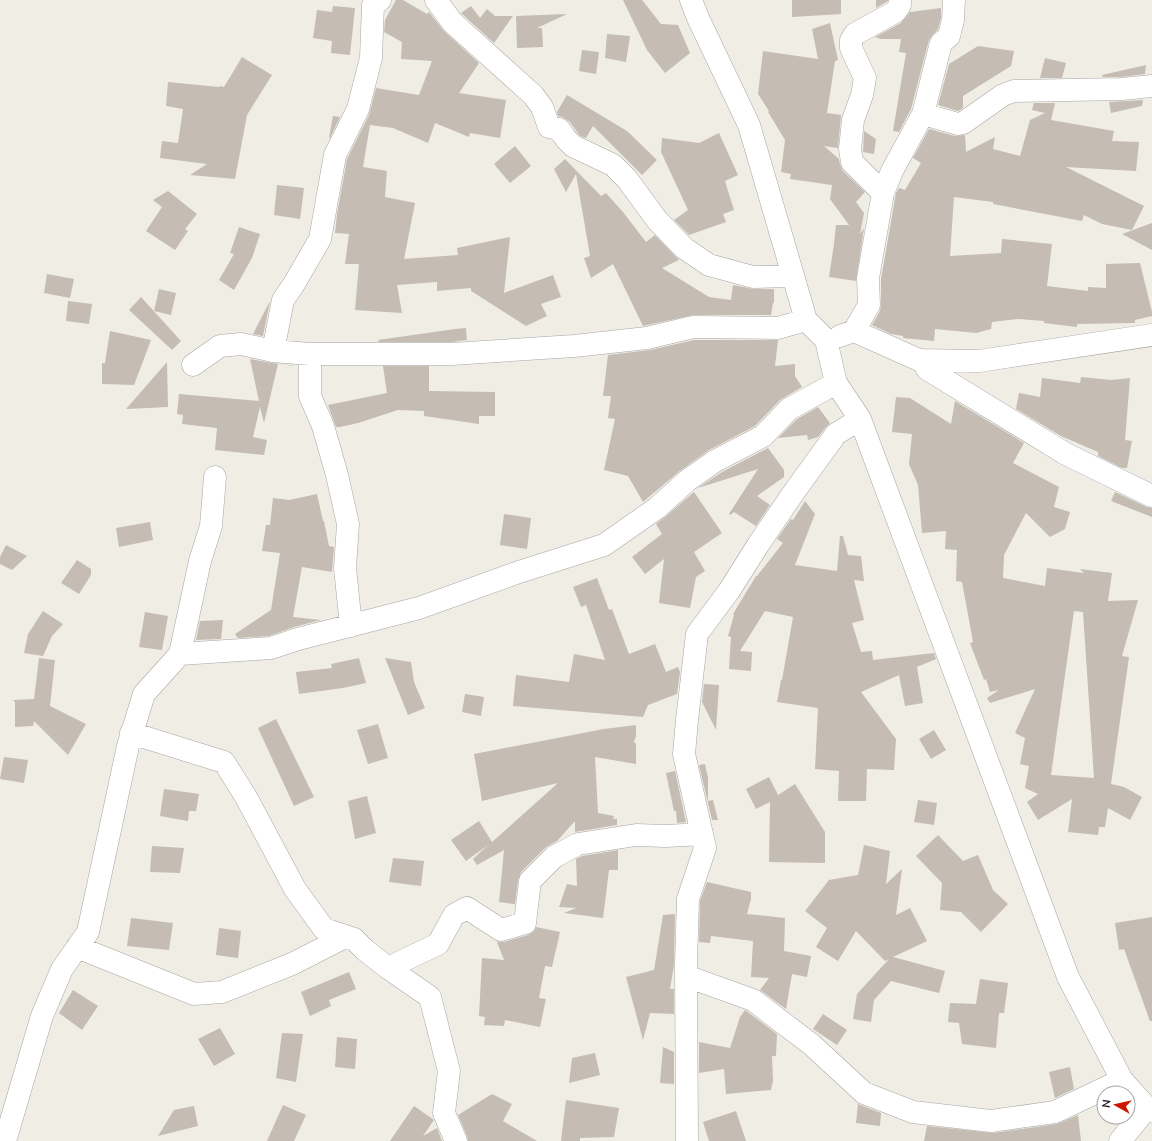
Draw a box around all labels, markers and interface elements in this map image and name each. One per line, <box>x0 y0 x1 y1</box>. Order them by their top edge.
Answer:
north arrow <box>1096 1085 1136 1125</box>
text: N <box>1099 1099 1115 1109</box>

